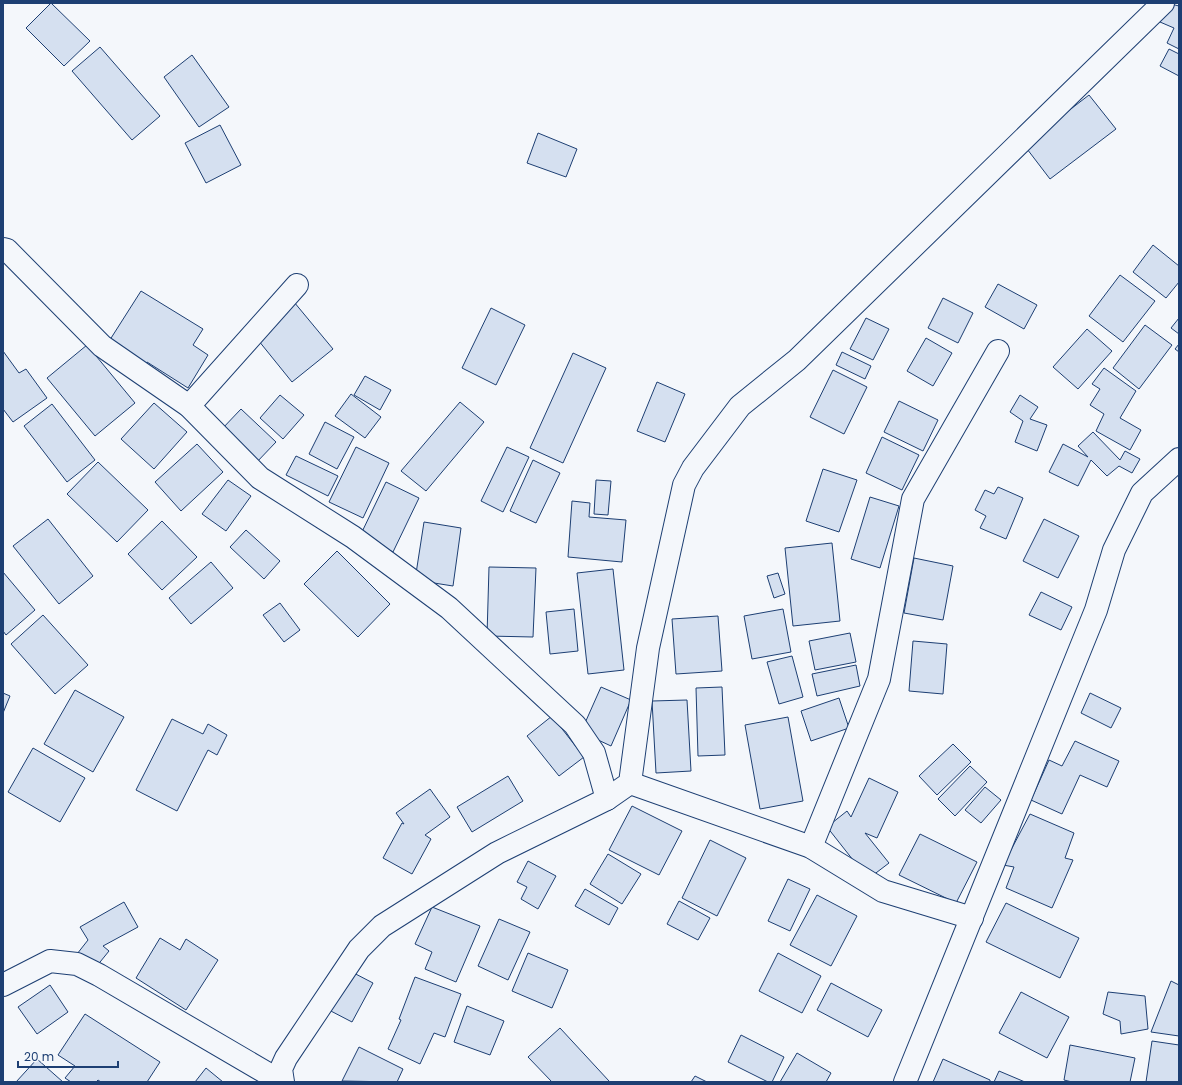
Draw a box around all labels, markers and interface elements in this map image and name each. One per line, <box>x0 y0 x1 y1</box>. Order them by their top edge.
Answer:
scale bar <box>18 1043 118 1069</box>
text: 20 m <box>24 1048 54 1065</box>

